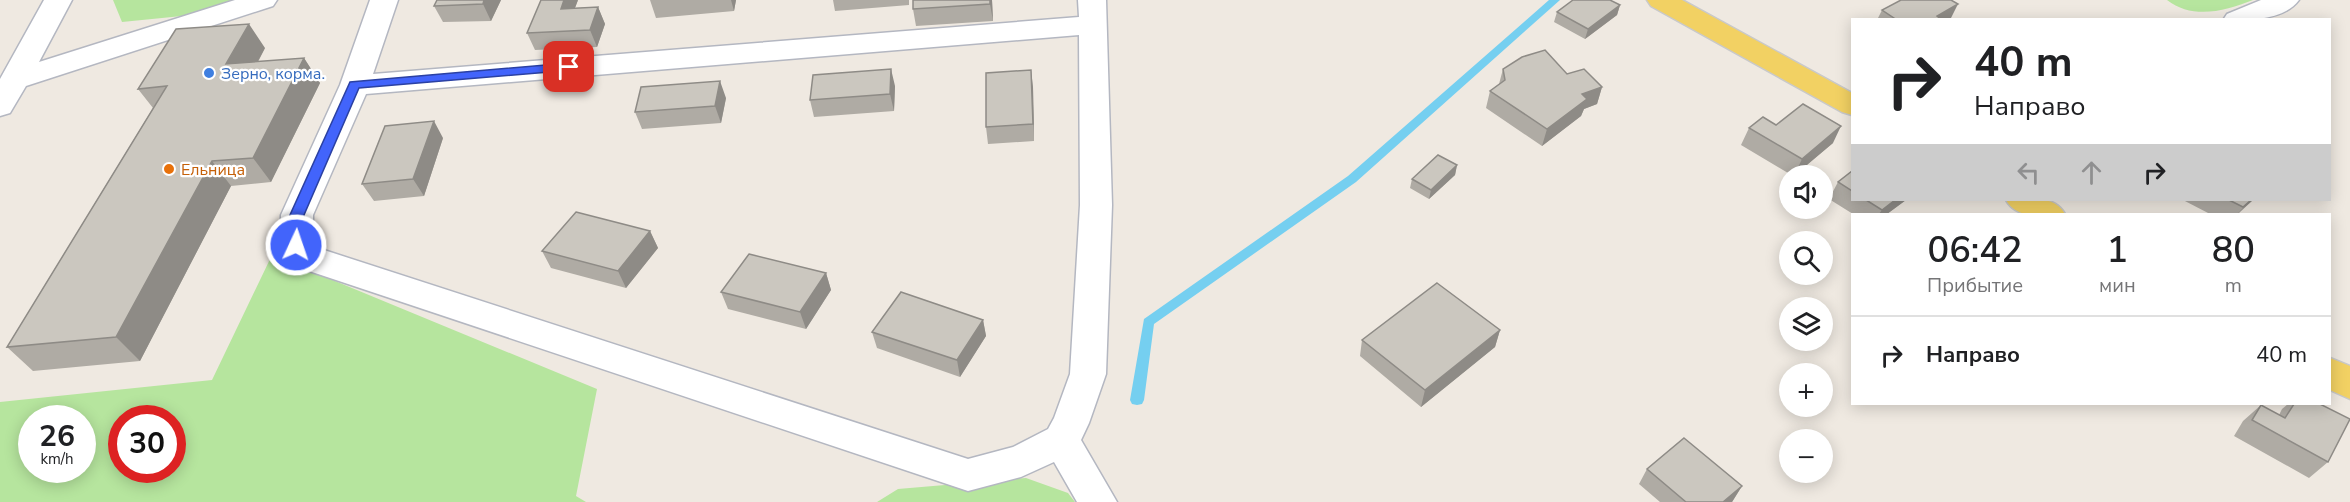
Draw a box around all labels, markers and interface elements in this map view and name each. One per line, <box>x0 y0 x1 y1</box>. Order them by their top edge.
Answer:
text: 40 m <box>1974 34 2073 91</box>
pin <box>543 41 594 92</box>
icon: right <box>1875 42 1953 120</box>
icon: arrive <box>552 50 585 83</box>
place label: Зерно, корма. <box>221 63 325 85</box>
marker: Зерно, корма. <box>202 66 216 80</box>
text: Направо <box>1974 88 2085 125</box>
icon: left <box>2012 156 2045 189</box>
icon: ahead <box>2075 156 2108 189</box>
icon: right <box>2138 156 2171 189</box>
place label: Ельница <box>181 159 245 181</box>
marker: Ельница <box>162 162 176 176</box>
map controls <box>1779 165 1833 483</box>
button: sound <box>1779 165 1833 219</box>
position arrow <box>264 213 328 277</box>
text: 06:42 <box>1928 226 2023 275</box>
text: 1 <box>2107 226 2128 275</box>
text: 80 <box>2212 226 2255 275</box>
button: search <box>1779 231 1833 285</box>
text: Прибытие <box>1927 272 2023 299</box>
text: мин <box>2099 272 2136 299</box>
text: m <box>2225 272 2242 299</box>
button: layers <box>1779 297 1833 351</box>
icon: right <box>1875 339 1908 372</box>
text: Направо <box>1926 340 2020 370</box>
text: 40 m <box>2256 340 2307 370</box>
button: + <box>1779 363 1833 417</box>
speed limit sign: 30 <box>108 405 186 483</box>
text: 26 <box>39 416 75 457</box>
button: − <box>1779 429 1833 483</box>
text: km/h <box>40 449 74 469</box>

